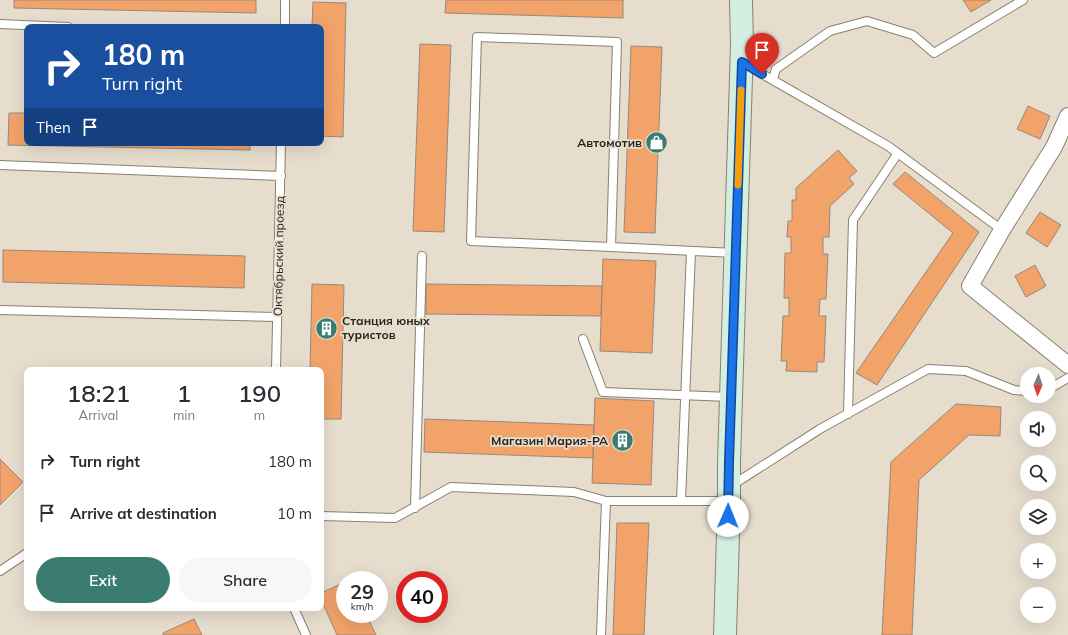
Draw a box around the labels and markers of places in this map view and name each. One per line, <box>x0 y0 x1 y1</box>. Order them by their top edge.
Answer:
pin <box>745 33 779 74</box>
shop icon: Автомотив <box>644 130 670 156</box>
place label: Автомотив <box>577 135 642 150</box>
place label: Станция юных туристов <box>342 313 430 342</box>
building icon: Станция юных туристов <box>314 315 340 341</box>
building icon: Магазин Мария-РА <box>610 428 636 454</box>
place label: Магазин Мария-РА <box>491 433 608 448</box>

